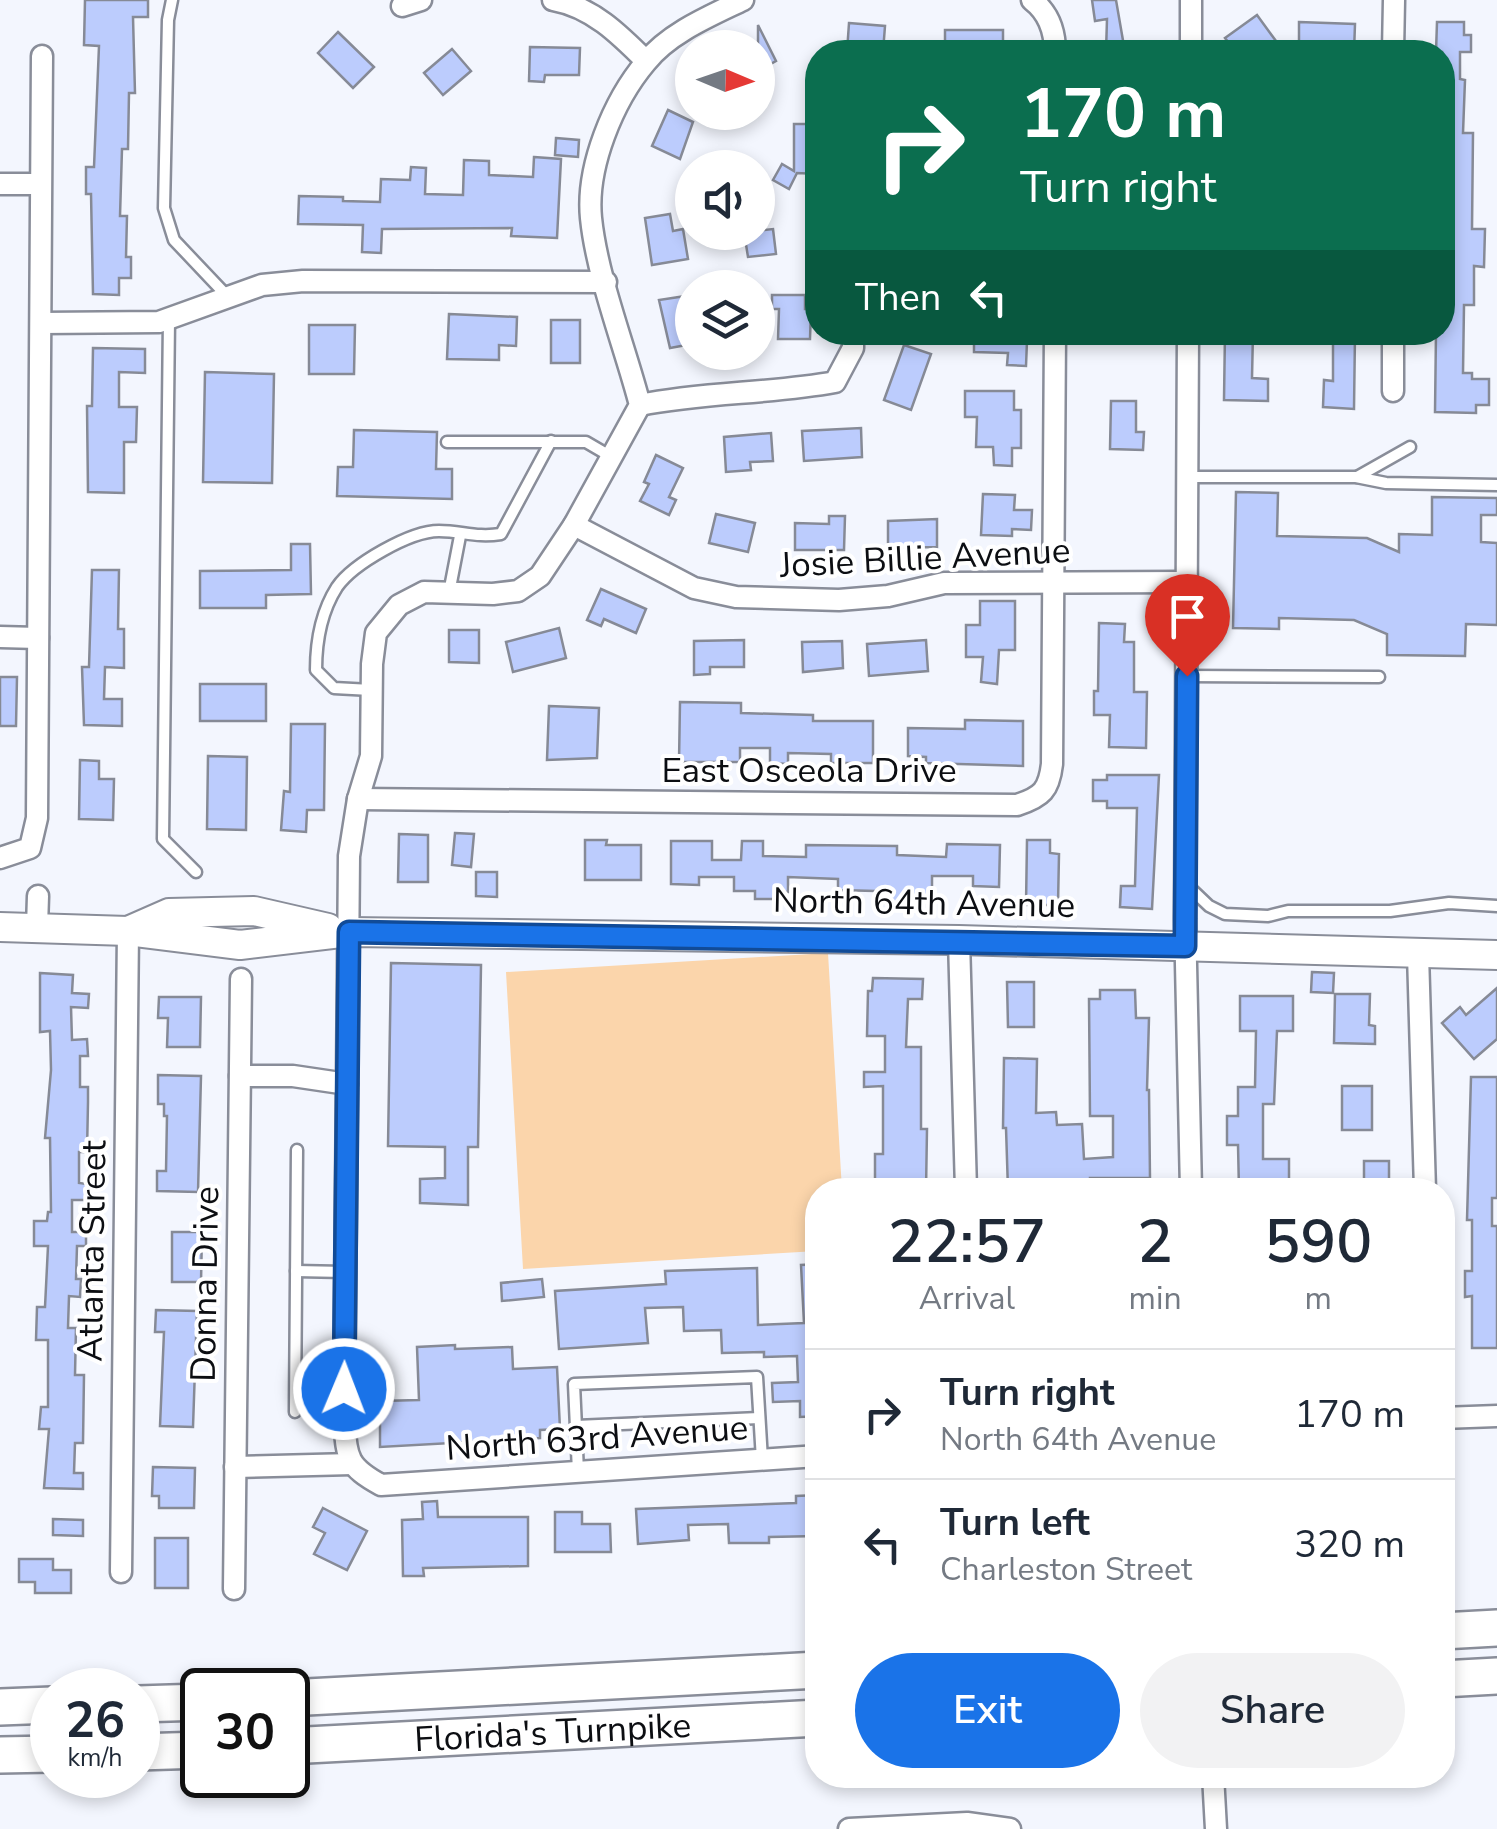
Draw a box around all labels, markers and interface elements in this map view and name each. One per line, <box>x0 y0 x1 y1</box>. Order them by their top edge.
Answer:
north arrow <box>675 30 775 130</box>
map controls <box>675 30 775 370</box>
text: 170 m <box>1020 66 1226 162</box>
icon: right <box>855 80 985 210</box>
button: sound <box>675 150 775 250</box>
text: Turn right <box>1020 157 1217 218</box>
button: layers <box>675 270 775 370</box>
icon: left <box>961 270 1016 325</box>
text: Then <box>855 272 941 323</box>
street label: Josie Billie Avenue <box>778 527 1071 589</box>
pin <box>1145 574 1230 677</box>
icon: arrive <box>1160 589 1215 644</box>
street label: East Osceola Drive <box>661 747 957 794</box>
street label: North 64th Avenue <box>773 877 1075 929</box>
street label: Atlanta Street <box>67 1139 117 1362</box>
street label: Donna Drive <box>180 1186 230 1382</box>
text: 22:57 <box>888 1201 1046 1283</box>
text: 2 <box>1137 1201 1173 1283</box>
text: 590 <box>1264 1201 1372 1283</box>
text: Arrival <box>919 1277 1015 1320</box>
text: min <box>1129 1277 1182 1320</box>
text: m <box>1305 1277 1332 1320</box>
position arrow <box>292 1337 396 1441</box>
text: Turn right <box>940 1367 1115 1418</box>
icon: right <box>855 1387 910 1442</box>
text: 170 m <box>1294 1389 1405 1440</box>
street label: North 63rd Avenue <box>444 1404 750 1472</box>
text: North 64th Avenue <box>940 1418 1216 1461</box>
text: Turn left <box>940 1497 1090 1548</box>
icon: left <box>855 1517 910 1572</box>
text: 320 m <box>1294 1519 1405 1570</box>
text: Charleston Street <box>940 1548 1192 1591</box>
button: Exit <box>855 1653 1120 1768</box>
button: Share <box>1140 1653 1405 1768</box>
speed limit sign: 30 <box>180 1668 310 1798</box>
text: 26 <box>65 1686 125 1755</box>
street label: Florida's Turnpike <box>413 1701 692 1763</box>
text: km/h <box>67 1741 123 1775</box>

